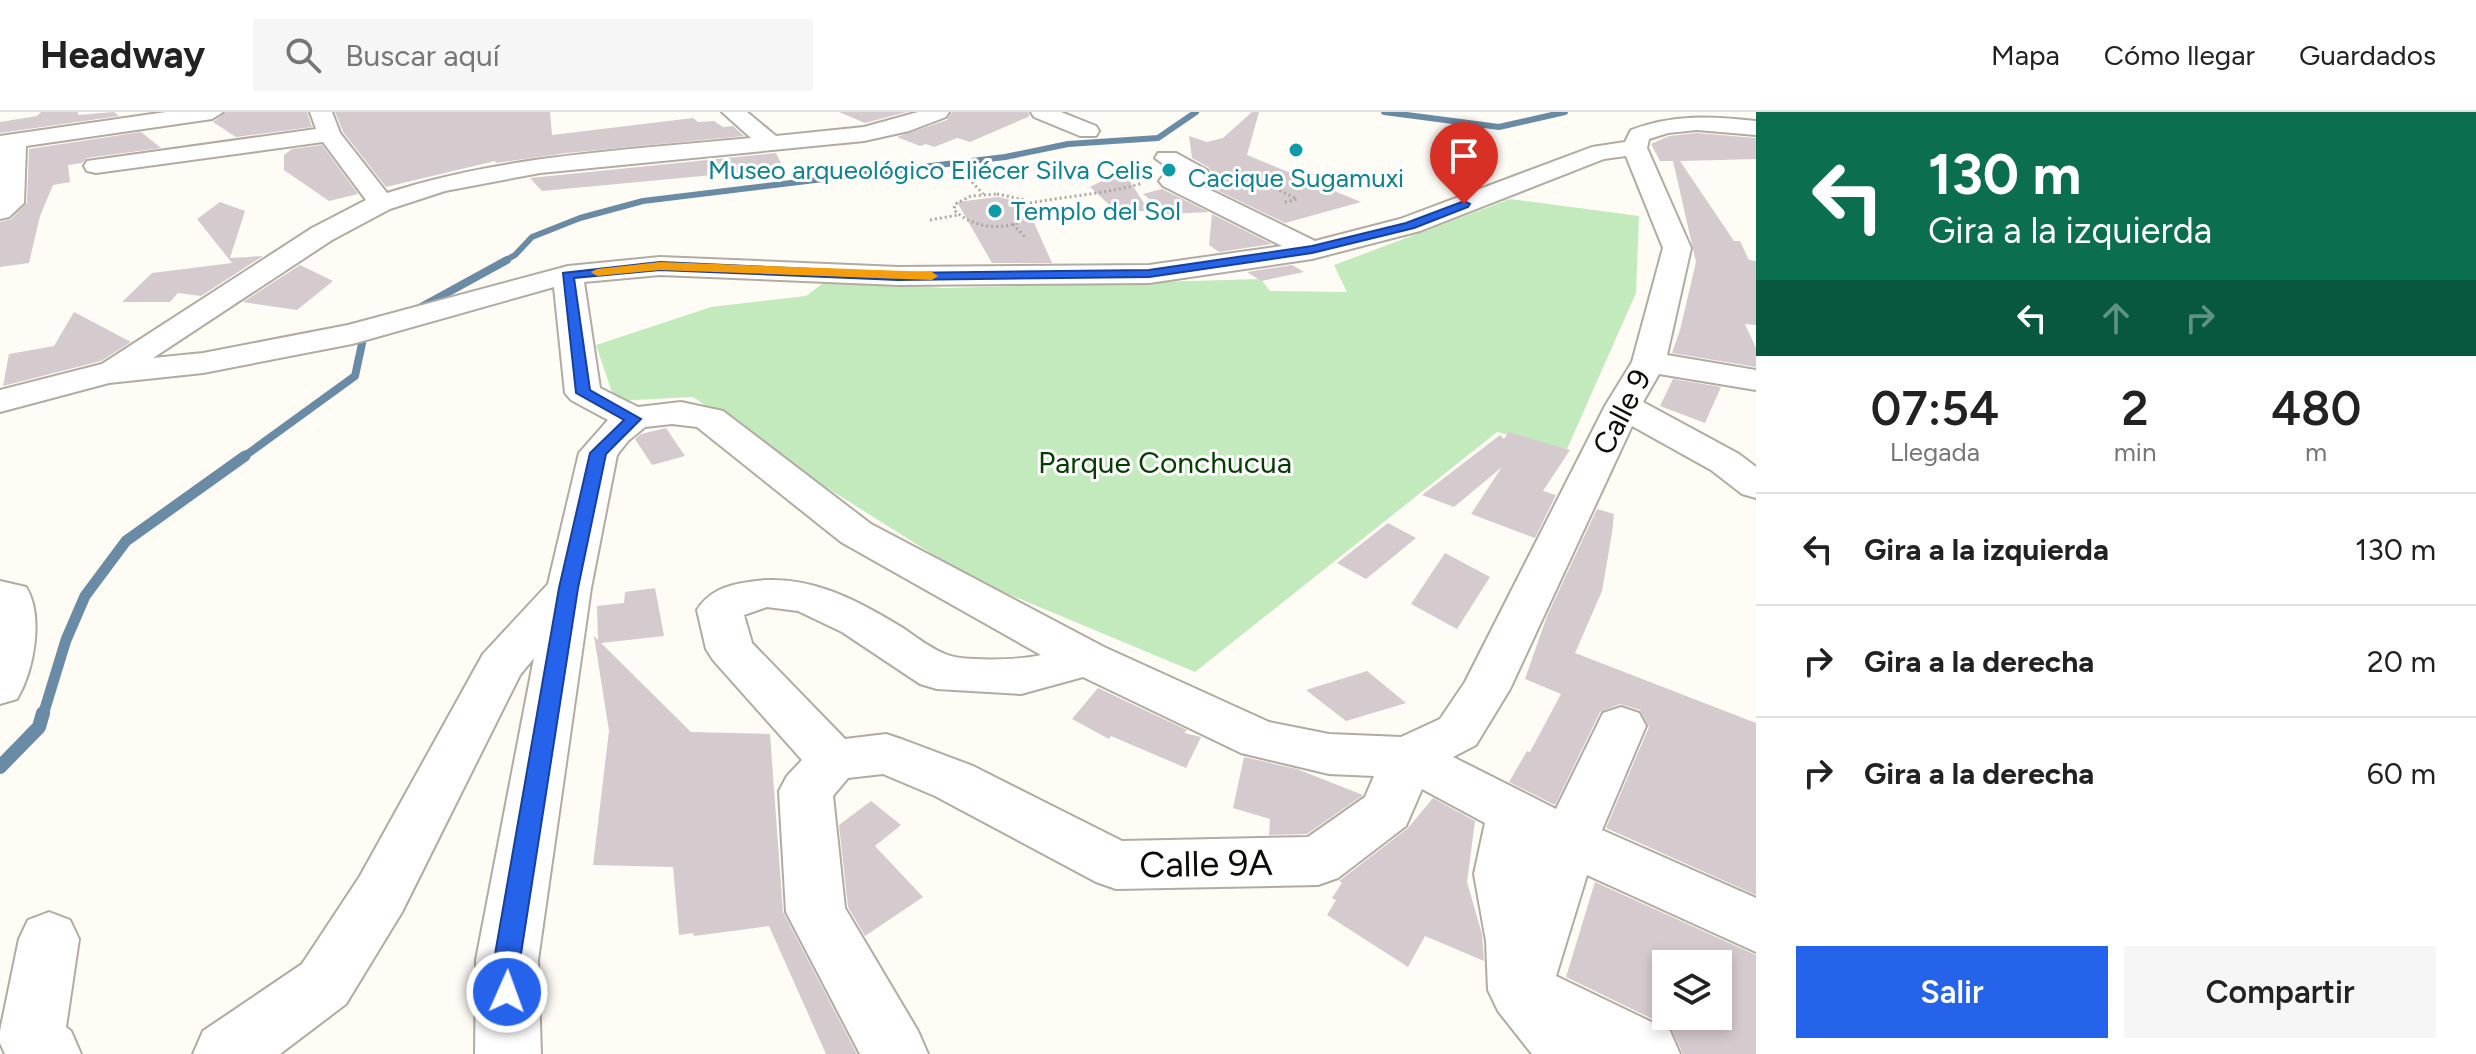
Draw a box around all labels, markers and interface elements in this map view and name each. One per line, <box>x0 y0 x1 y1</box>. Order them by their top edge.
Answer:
search box <box>253 19 813 91</box>
text: Headway <box>40 32 205 78</box>
icon: search <box>281 33 325 77</box>
text: Buscar aquí <box>345 37 500 74</box>
text: Mapa <box>1991 38 2060 72</box>
text: Cómo llegar <box>2104 38 2255 72</box>
text: Guardados <box>2299 38 2436 72</box>
pin <box>1430 122 1498 204</box>
icon: arrive <box>1442 134 1486 178</box>
marker: Cacique Sugamuxi <box>1287 141 1305 159</box>
text: 130 m <box>1928 141 2081 208</box>
icon: left <box>1796 144 1900 248</box>
place label: Museo arqueológico Eliécer Silva Celis <box>708 154 1153 186</box>
marker: Museo arqueológico Eliécer Silva Celis <box>1160 161 1178 179</box>
place label: Cacique Sugamuxi <box>1188 162 1404 194</box>
place label: Templo del Sol <box>1011 195 1181 227</box>
marker: Templo del Sol <box>986 202 1004 220</box>
text: Gira a la izquierda <box>1928 209 2212 252</box>
icon: left <box>2010 296 2054 340</box>
icon: ahead <box>2094 296 2138 340</box>
icon: right <box>2178 296 2222 340</box>
street label: Calle 9 <box>1584 363 1659 461</box>
text: 07:54 <box>1871 379 1999 437</box>
text: 2 <box>2121 379 2149 437</box>
text: 480 <box>2271 379 2361 437</box>
text: Llegada <box>1890 436 1980 468</box>
text: min <box>2114 436 2156 468</box>
text: m <box>2305 436 2327 468</box>
park label: Parque Conchucua <box>1038 444 1292 481</box>
icon: left <box>1796 527 1840 571</box>
text: Gira a la izquierda <box>1864 531 2109 568</box>
text: 130 m <box>2355 531 2436 568</box>
icon: right <box>1796 639 1840 683</box>
text: Gira a la derecha <box>1864 643 2094 680</box>
text: 20 m <box>2367 643 2436 680</box>
icon: right <box>1796 751 1840 795</box>
text: Gira a la derecha <box>1864 755 2094 792</box>
text: 60 m <box>2367 755 2436 792</box>
street label: Calle 9A <box>1139 841 1274 886</box>
button: Salir <box>1796 946 2108 1038</box>
button: Compartir <box>2124 946 2436 1038</box>
position arrow <box>465 950 549 1034</box>
map controls <box>1652 950 1732 1030</box>
button: layers <box>1652 950 1732 1030</box>

